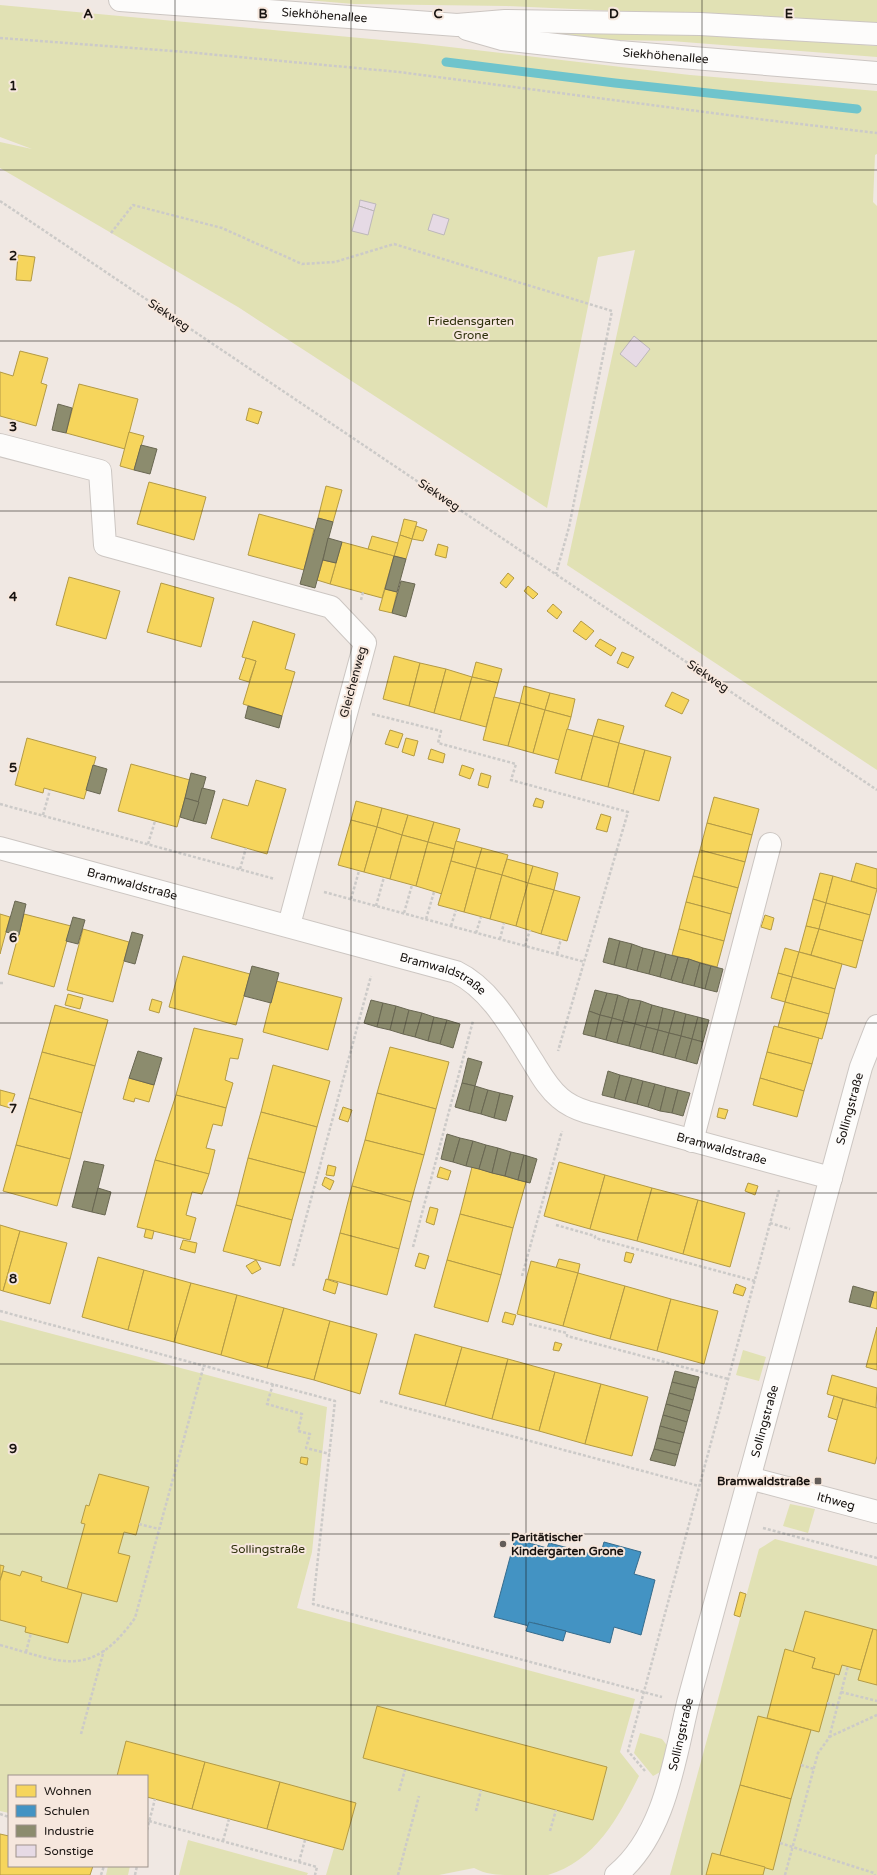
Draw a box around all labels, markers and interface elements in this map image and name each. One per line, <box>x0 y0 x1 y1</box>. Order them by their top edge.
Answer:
street label: Siekhöhenallee <box>281 5 368 25</box>
text: A <box>83 6 93 22</box>
text: B <box>258 6 268 22</box>
text: C <box>433 6 443 22</box>
text: D <box>609 6 619 22</box>
text: E <box>785 6 793 22</box>
street label: Siekhöhenallee <box>622 45 709 66</box>
text: 1 <box>9 78 17 94</box>
text: 2 <box>9 248 17 264</box>
street label: Siekweg <box>145 296 193 334</box>
park label: Friedensgarten Grone <box>428 314 514 342</box>
text: 3 <box>9 419 17 435</box>
street label: Siekweg <box>415 476 463 514</box>
text: 4 <box>9 589 18 605</box>
street label: Gleichenweg <box>337 645 369 719</box>
street label: Siekweg <box>684 657 732 695</box>
text: 5 <box>9 760 17 776</box>
street label: Bramwaldstraße <box>85 865 179 903</box>
text: 6 <box>9 930 17 946</box>
street label: Bramwaldstraße <box>398 950 489 998</box>
street label: Sollingstraße <box>833 1071 866 1146</box>
text: 7 <box>9 1101 17 1117</box>
street label: Bramwaldstraße <box>675 1130 769 1167</box>
text: 8 <box>9 1271 17 1287</box>
street label: Sollingstraße <box>748 1383 781 1459</box>
text: 9 <box>9 1441 17 1457</box>
place label: Bramwaldstraße <box>717 1474 810 1488</box>
marker: Bramwaldstraße <box>813 1476 823 1486</box>
street label: Ithweg <box>815 1489 857 1513</box>
place label: Paritätischer Kindergarten Grone <box>511 1530 624 1559</box>
marker: Paritätischer Kindergarten Grone <box>498 1539 508 1549</box>
park label: Sollingstraße <box>231 1542 305 1556</box>
street label: Sollingstraße <box>666 1696 696 1772</box>
legend <box>8 1775 148 1867</box>
text: Wohnen <box>44 1784 92 1798</box>
text: Schulen <box>44 1804 89 1818</box>
text: Industrie <box>44 1824 94 1838</box>
text: Sonstige <box>44 1844 94 1858</box>

